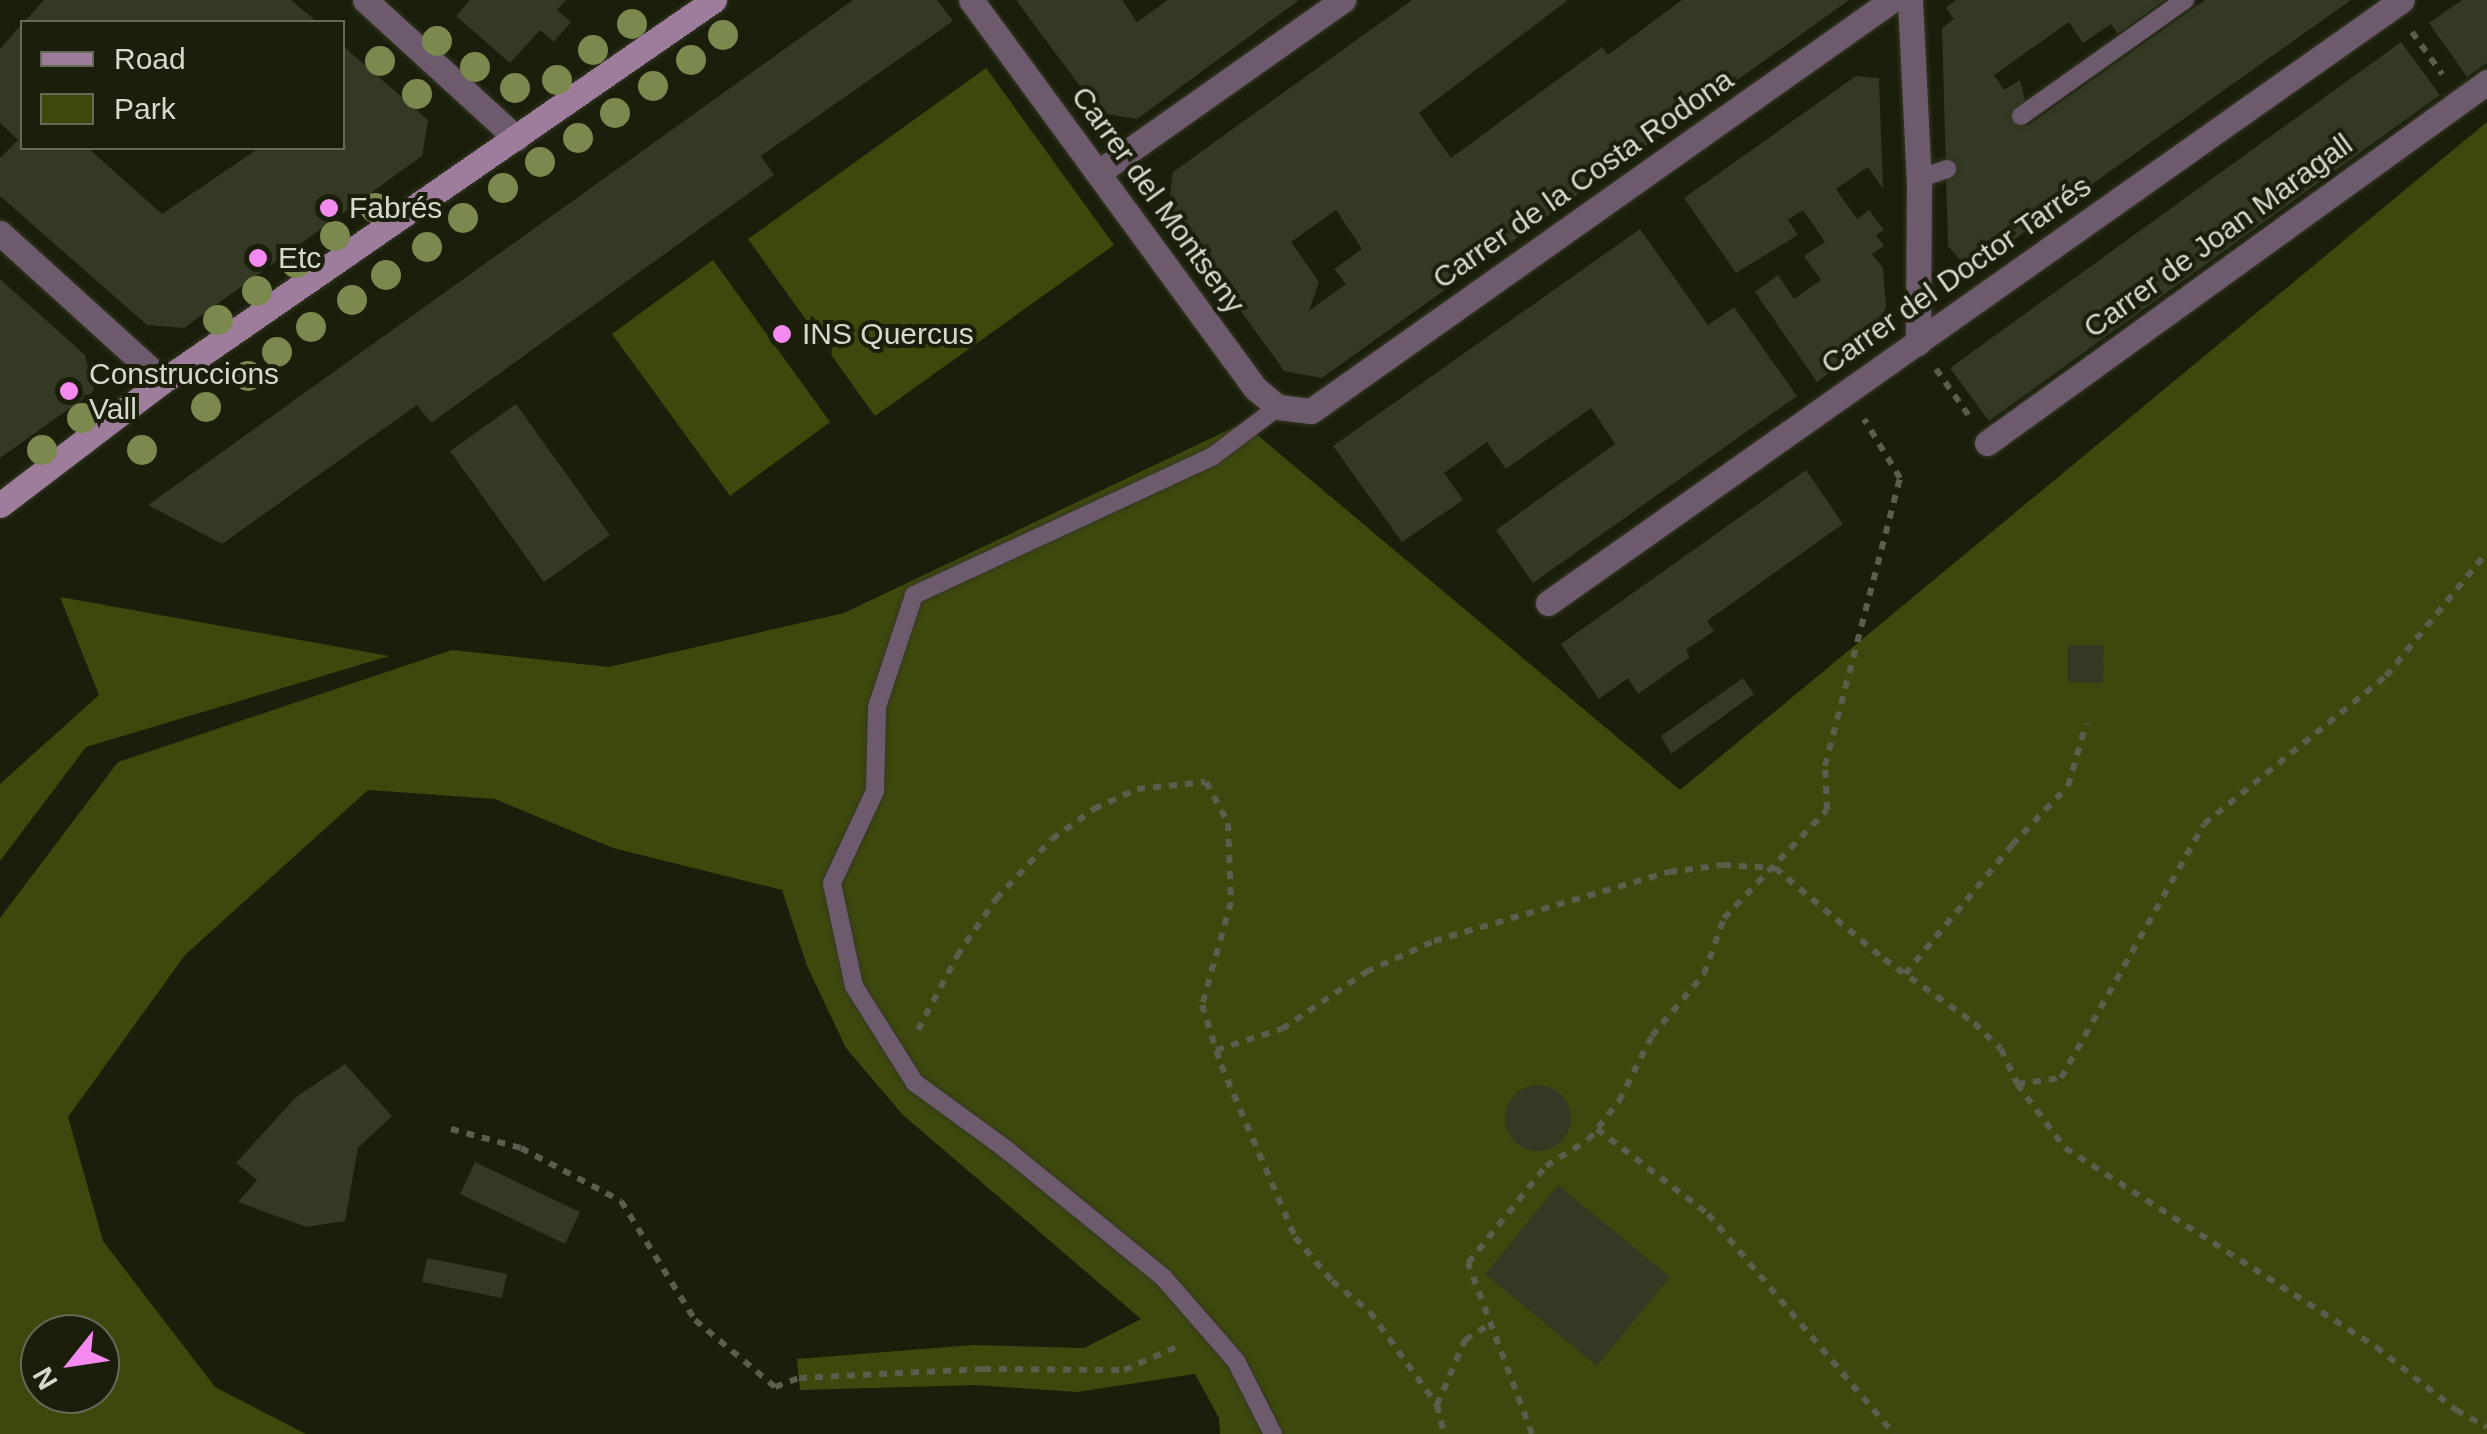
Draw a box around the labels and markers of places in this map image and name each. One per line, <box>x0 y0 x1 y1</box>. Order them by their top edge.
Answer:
place label: Fabrés <box>349 190 442 226</box>
marker: Fabrés <box>318 197 340 219</box>
place label: Etc <box>278 240 321 276</box>
marker: Etc <box>247 247 269 269</box>
place label: INS Quercus <box>802 316 974 352</box>
marker: INS Quercus <box>771 323 793 345</box>
place label: Construccions Vall <box>89 356 279 426</box>
marker: Construccions Vall <box>58 380 80 402</box>

